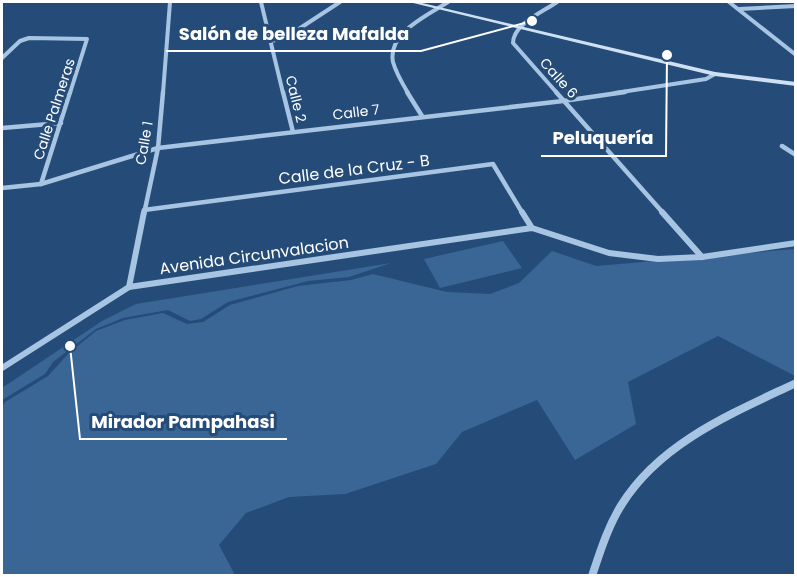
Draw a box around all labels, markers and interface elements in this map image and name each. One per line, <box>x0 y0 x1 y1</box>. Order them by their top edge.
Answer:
callout: Salón de belleza Mafalda <box>166 15 421 51</box>
text: Salón de belleza Mafalda <box>179 21 409 46</box>
street label: Calle 6 <box>535 53 583 103</box>
street label: Calle Palmeras <box>28 56 80 162</box>
street label: Calle 2 <box>281 73 311 125</box>
street label: Calle 7 <box>331 99 381 125</box>
street label: Calle 1 <box>130 120 158 166</box>
callout: Peluquería <box>541 120 666 156</box>
text: Peluquería <box>553 125 653 150</box>
street label: Calle de la Cruz - B <box>277 149 431 190</box>
street label: Avenida Circunvalacion <box>158 231 350 280</box>
callout: Mirador Pampahasi <box>80 403 287 439</box>
text: Mirador Pampahasi <box>91 409 275 434</box>

